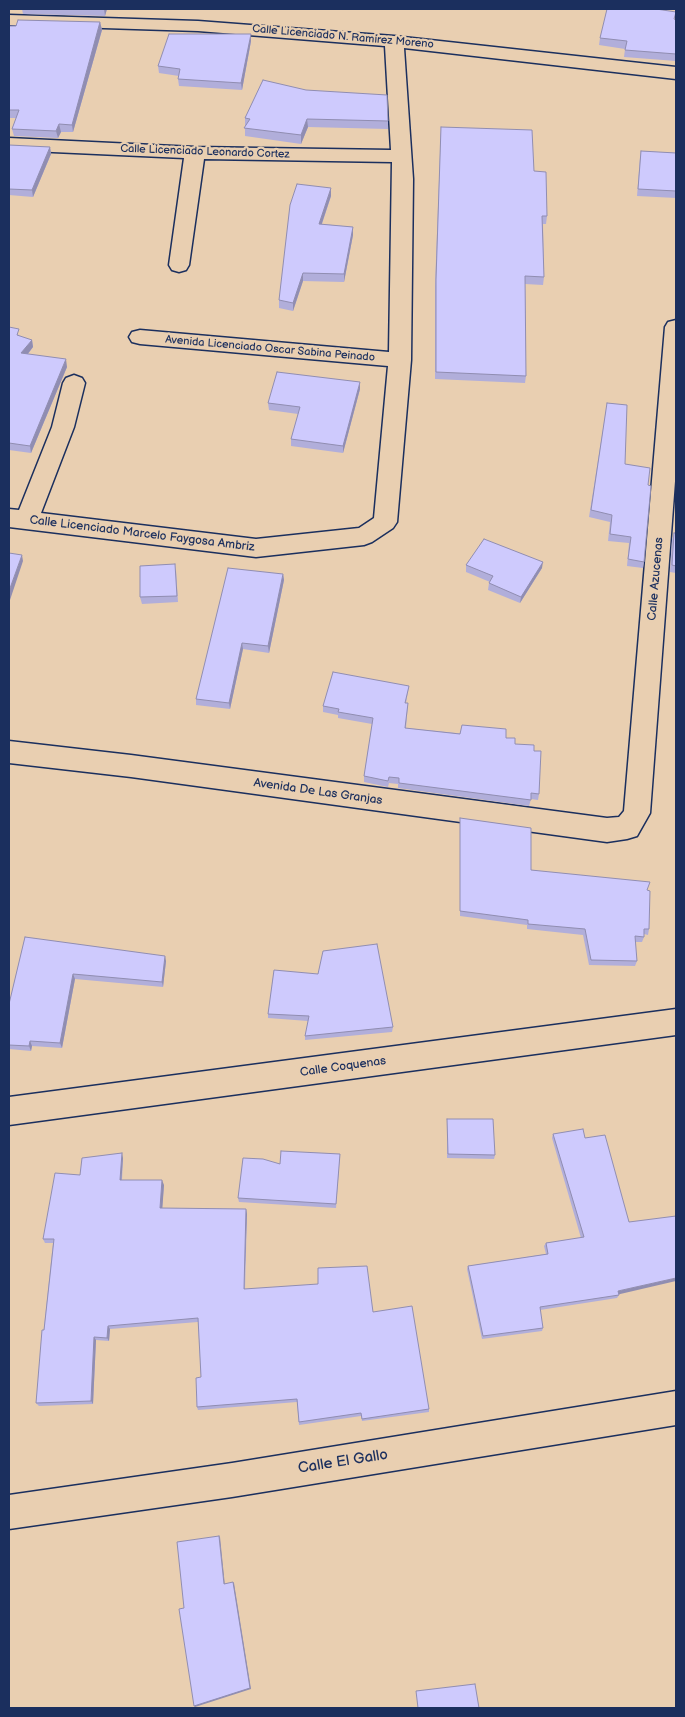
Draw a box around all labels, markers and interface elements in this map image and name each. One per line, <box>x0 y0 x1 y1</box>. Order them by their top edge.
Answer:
street label: Calle Licenciado N. Ramírez Moreno <box>252 22 434 52</box>
street label: Calle Licenciado Leonardo Cortez <box>120 142 290 162</box>
street label: Avenida Licenciado Oscar Sabina Peinado <box>165 333 375 365</box>
street label: Calle Licenciado Marcelo Faygosa Ambriz <box>29 513 255 555</box>
street label: Calle Azucenas <box>645 537 667 621</box>
street label: Avenida De Las Granjas <box>253 776 383 808</box>
street label: Calle Coquenas <box>299 1054 387 1080</box>
street label: Calle El Gallo <box>297 1446 389 1478</box>

